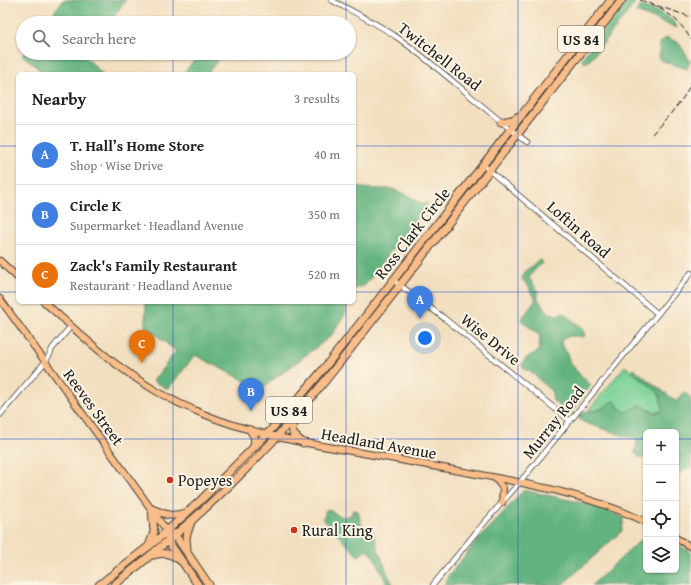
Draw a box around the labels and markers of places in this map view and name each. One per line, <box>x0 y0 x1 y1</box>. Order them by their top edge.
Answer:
pin: A <box>407 286 433 319</box>
pin: C <box>129 330 155 363</box>
pin: B <box>238 378 264 411</box>
place label: Popeyes <box>178 468 232 492</box>
marker: Popeyes <box>165 475 175 485</box>
place label: Rural King <box>302 518 373 542</box>
marker: Rural King <box>289 525 299 535</box>

